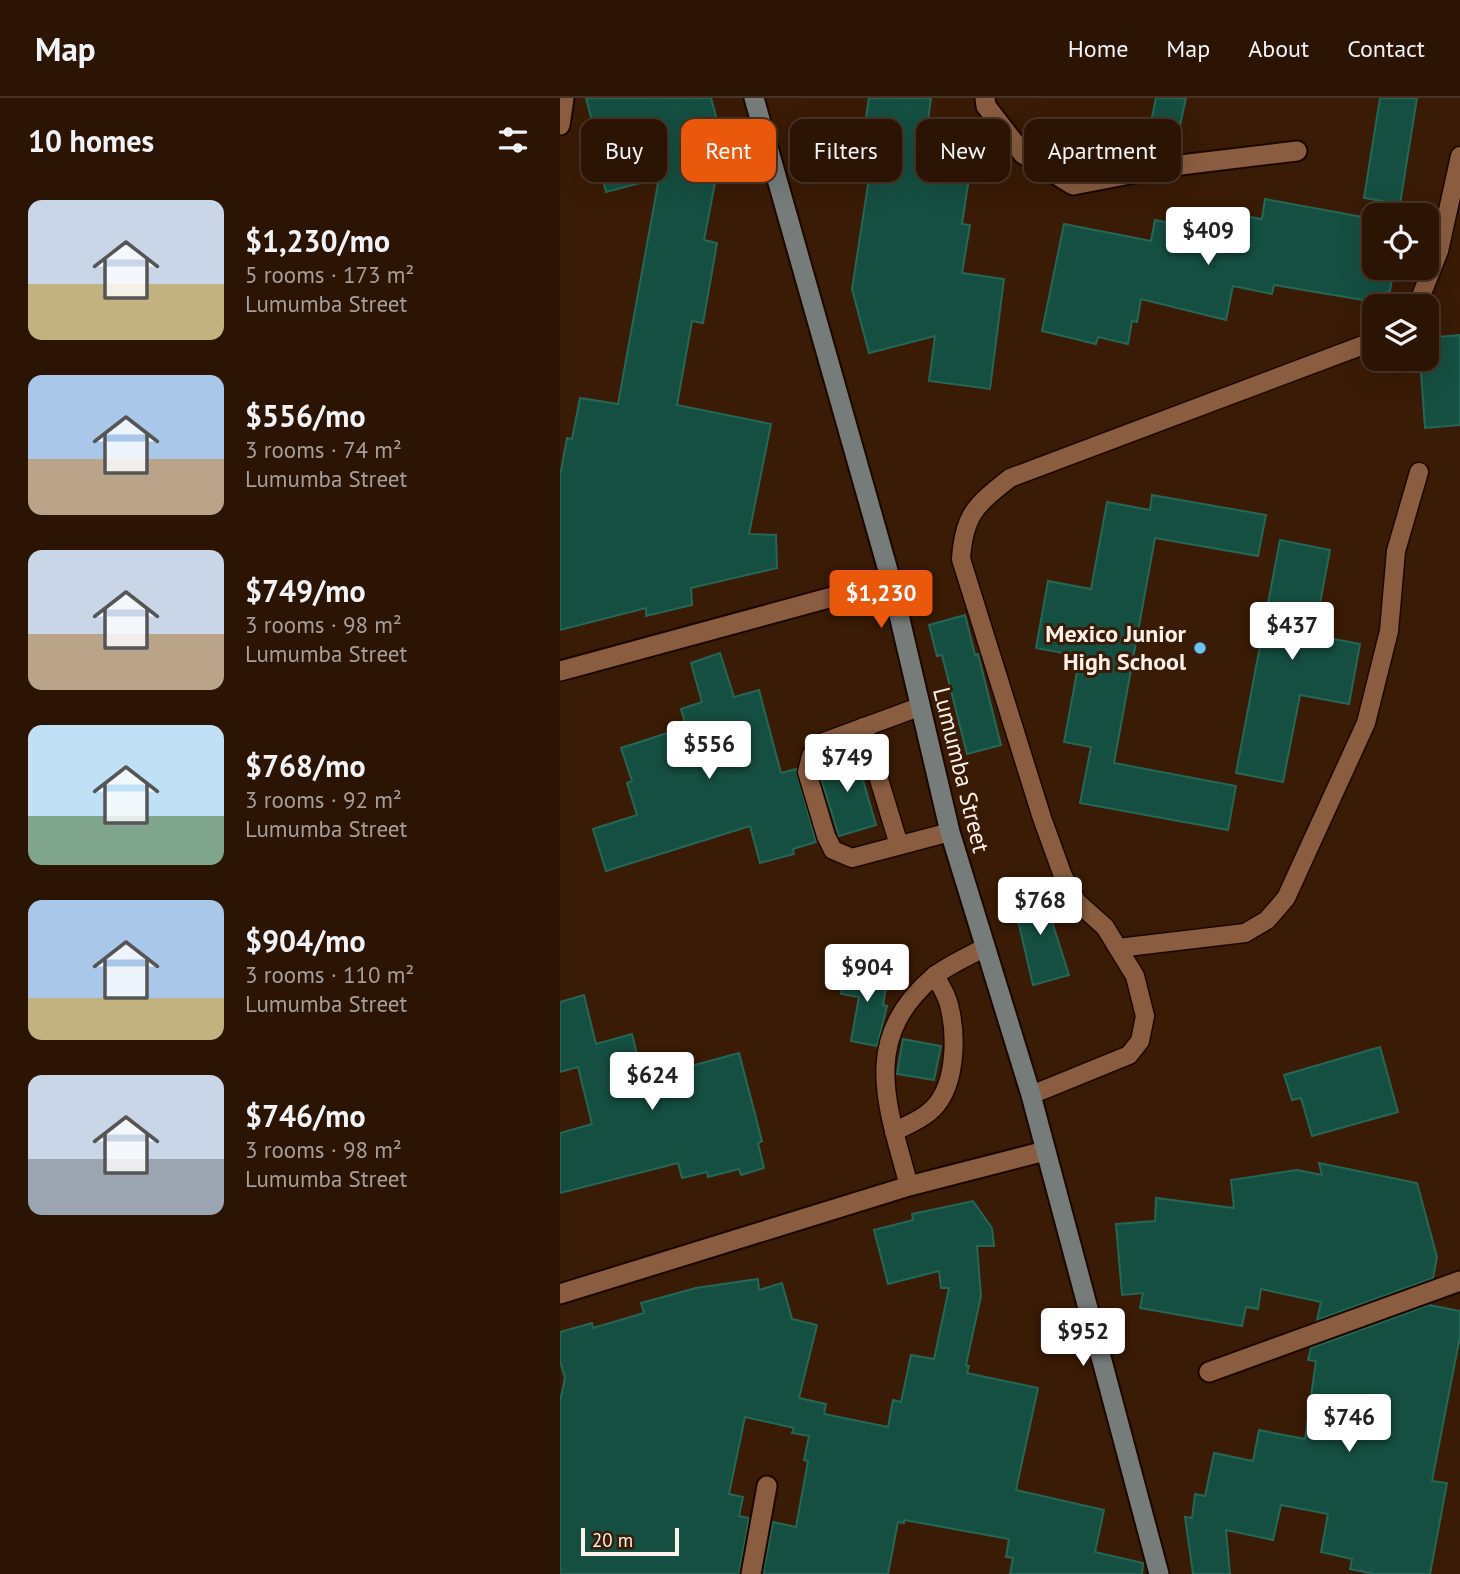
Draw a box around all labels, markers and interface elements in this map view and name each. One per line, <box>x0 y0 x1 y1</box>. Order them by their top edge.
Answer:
text: Map <box>35 27 96 70</box>
text: Home <box>1068 33 1128 64</box>
text: Map <box>1166 33 1210 64</box>
text: About <box>1248 33 1309 64</box>
text: Contact <box>1347 33 1425 64</box>
chip: Buy <box>581 119 667 182</box>
chip: Rent <box>681 119 776 182</box>
chip: Filters <box>790 119 902 182</box>
chip: New <box>916 119 1010 182</box>
chip: Apartment <box>1024 119 1181 182</box>
text: 10 homes <box>28 121 154 160</box>
icon: filters <box>494 121 532 159</box>
map controls <box>1362 203 1439 371</box>
button: locate <box>1362 203 1439 280</box>
pin: $409 <box>1167 208 1249 267</box>
text: $409 <box>1182 215 1234 244</box>
text: $1,230/mo <box>245 221 390 260</box>
icon: home <box>84 228 168 312</box>
text: 5 rooms · 173 m² <box>245 260 414 289</box>
text: Lumumba Street <box>245 289 407 318</box>
button: layers <box>1362 294 1439 371</box>
text: $556/mo <box>245 396 366 435</box>
icon: home <box>84 403 168 487</box>
text: 3 rooms · 74 m² <box>245 435 402 464</box>
text: Lumumba Street <box>245 464 407 493</box>
pin: $1,230 <box>824 570 938 630</box>
text: $749/mo <box>245 571 366 610</box>
icon: home <box>84 578 168 662</box>
text: $1,230 <box>845 578 917 607</box>
pin: $437 <box>1251 602 1333 662</box>
text: 3 rooms · 98 m² <box>245 610 402 639</box>
text: $437 <box>1266 610 1318 639</box>
place label: Mexico Junior High School <box>1045 618 1187 677</box>
text: Lumumba Street <box>245 639 407 668</box>
marker: Mexico Junior High School <box>1192 640 1208 656</box>
street label: Lumumba Street <box>926 684 997 856</box>
pin: $556 <box>668 722 750 781</box>
text: $556 <box>683 729 735 758</box>
pin: $749 <box>806 734 888 794</box>
text: $749 <box>821 742 873 771</box>
text: $768/mo <box>245 746 366 785</box>
icon: home <box>84 753 168 837</box>
text: 3 rooms · 92 m² <box>245 785 402 814</box>
text: Lumumba Street <box>245 814 407 843</box>
pin: $768 <box>999 878 1081 937</box>
text: $768 <box>1014 885 1066 914</box>
text: $904/mo <box>245 921 366 960</box>
icon: home <box>84 928 168 1012</box>
pin: $904 <box>826 944 908 1004</box>
text: $904 <box>841 952 893 981</box>
text: 3 rooms · 110 m² <box>245 960 414 989</box>
text: Lumumba Street <box>245 989 407 1018</box>
pin: $624 <box>611 1052 693 1112</box>
text: $624 <box>626 1060 678 1089</box>
text: $746/mo <box>245 1096 366 1135</box>
icon: home <box>84 1103 168 1187</box>
text: 3 rooms · 98 m² <box>245 1135 402 1164</box>
text: Lumumba Street <box>245 1164 407 1193</box>
pin: $952 <box>1042 1308 1124 1368</box>
text: $952 <box>1057 1316 1109 1345</box>
pin: $746 <box>1308 1394 1390 1454</box>
text: $746 <box>1323 1402 1375 1431</box>
scale bar <box>581 1525 679 1557</box>
text: 20 m <box>592 1528 633 1552</box>

